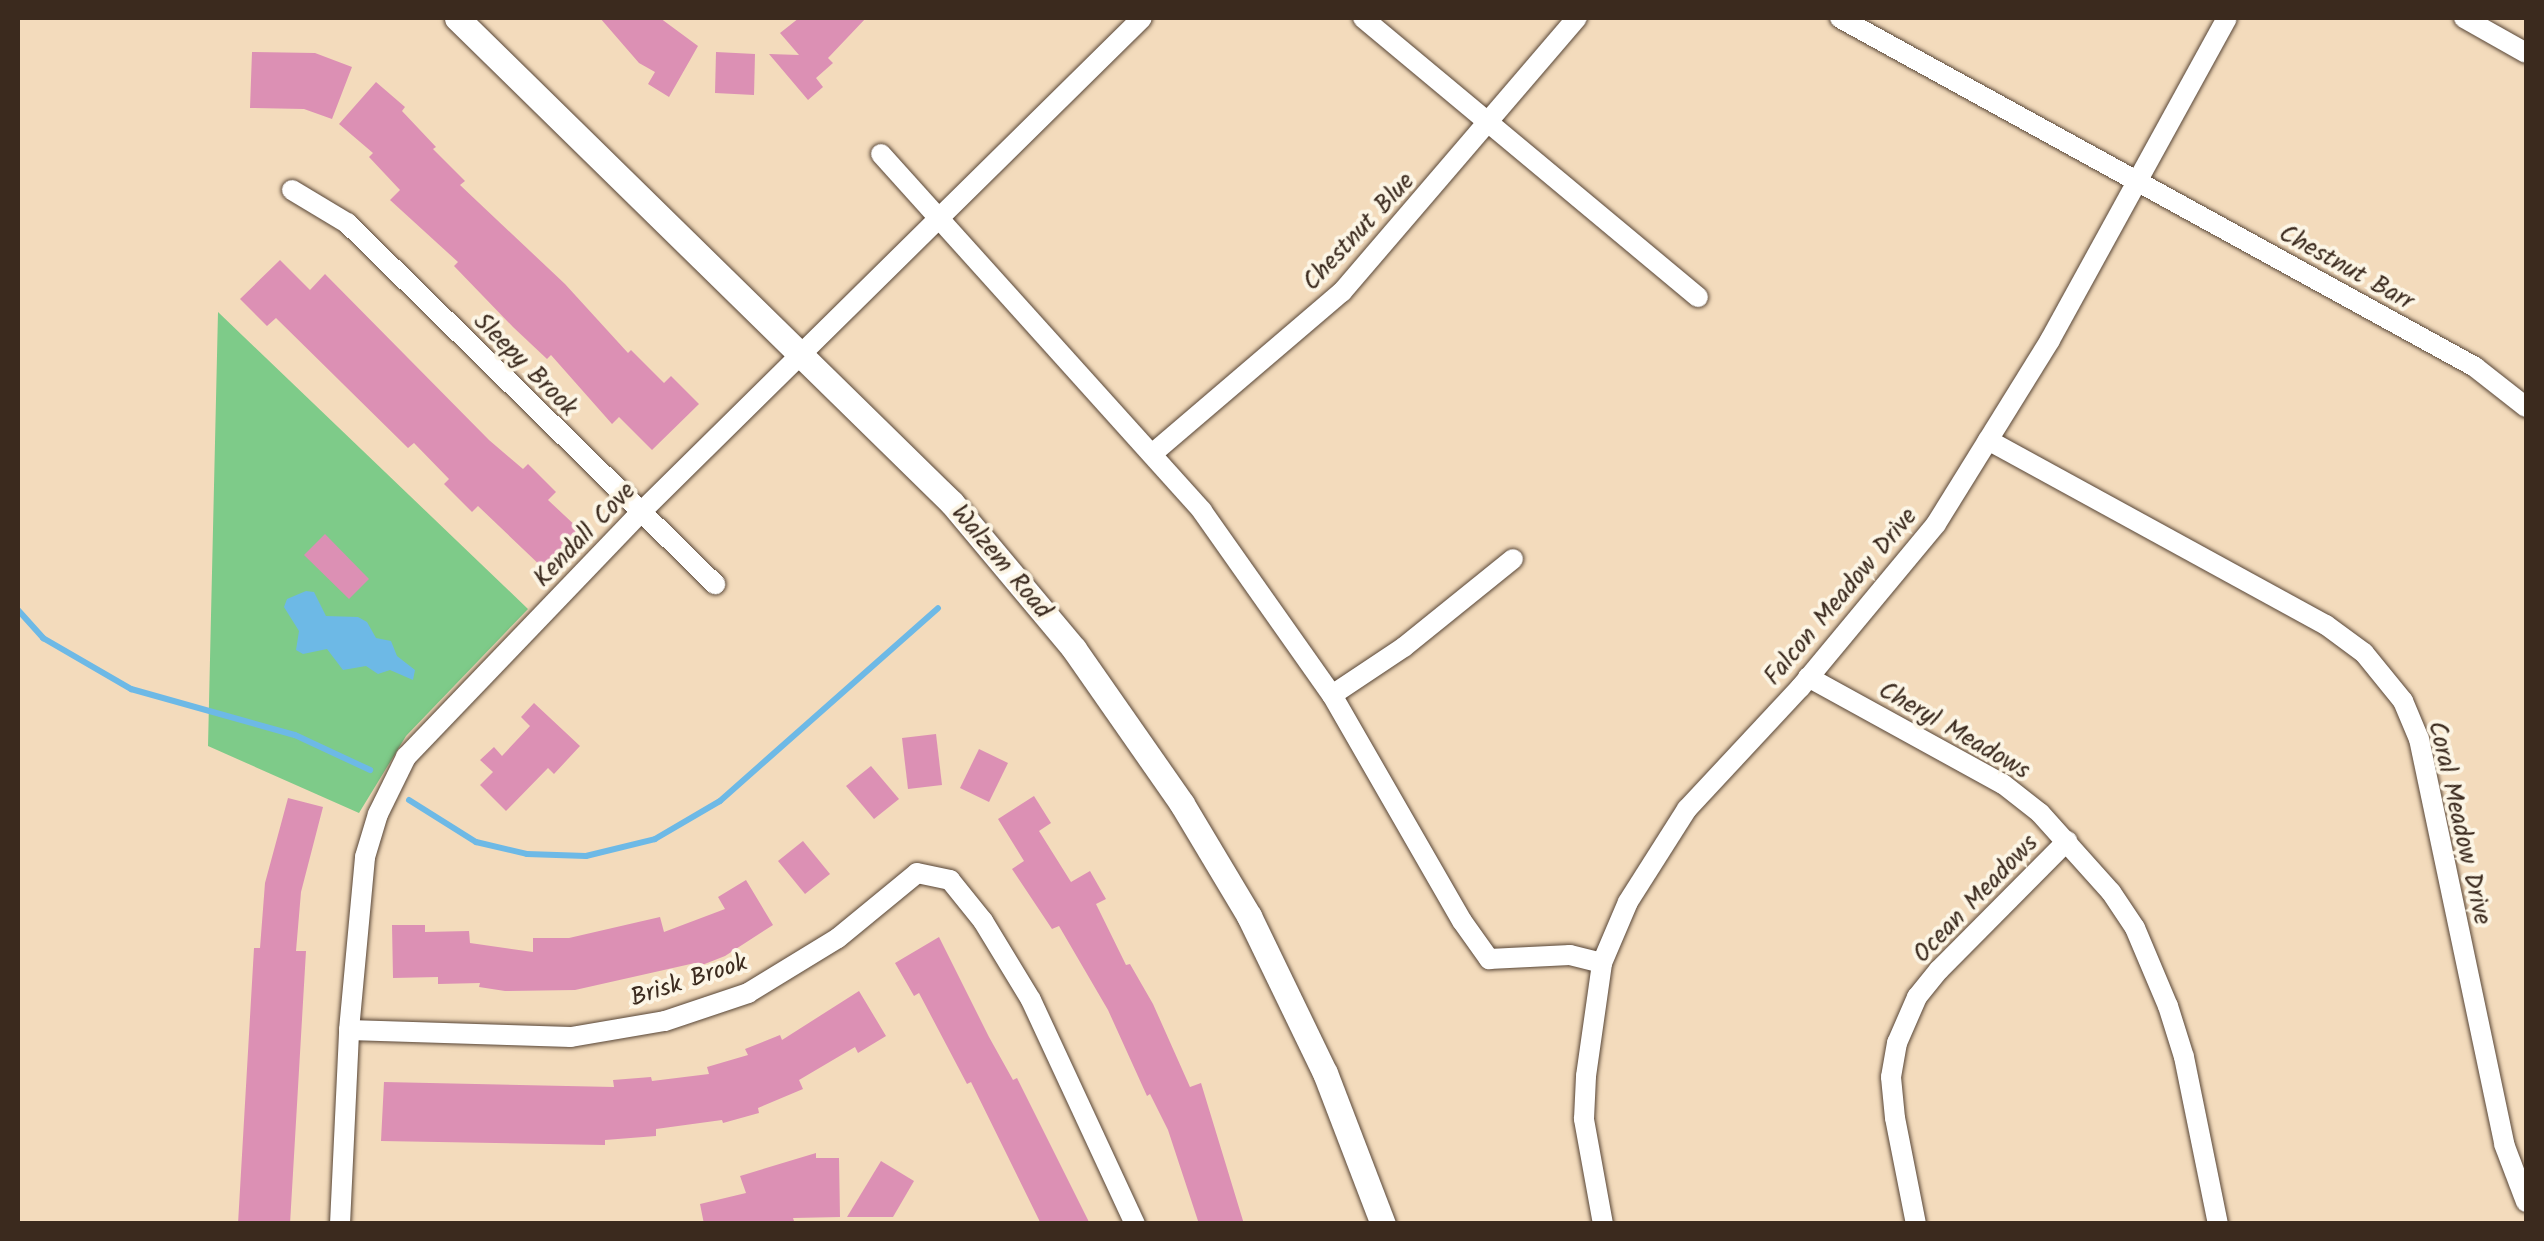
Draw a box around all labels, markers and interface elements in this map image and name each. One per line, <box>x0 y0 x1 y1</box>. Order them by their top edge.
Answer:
street label: Chestnut Blue <box>1297 167 1421 297</box>
street label: Chestnut Barr <box>2273 219 2419 317</box>
street label: Sleepy Brook <box>467 307 583 423</box>
street label: Kendall Cove <box>528 476 642 594</box>
street label: Walzem Road <box>945 499 1057 625</box>
street label: Falcon Meadow Drive <box>1758 502 1924 692</box>
street label: Cheryl Meadows <box>1873 676 2035 786</box>
street label: Coral Meadow Drive <box>2421 718 2497 928</box>
street label: Ocean Meadows <box>1907 829 2045 969</box>
street label: Brisk Brook <box>627 948 751 1014</box>

